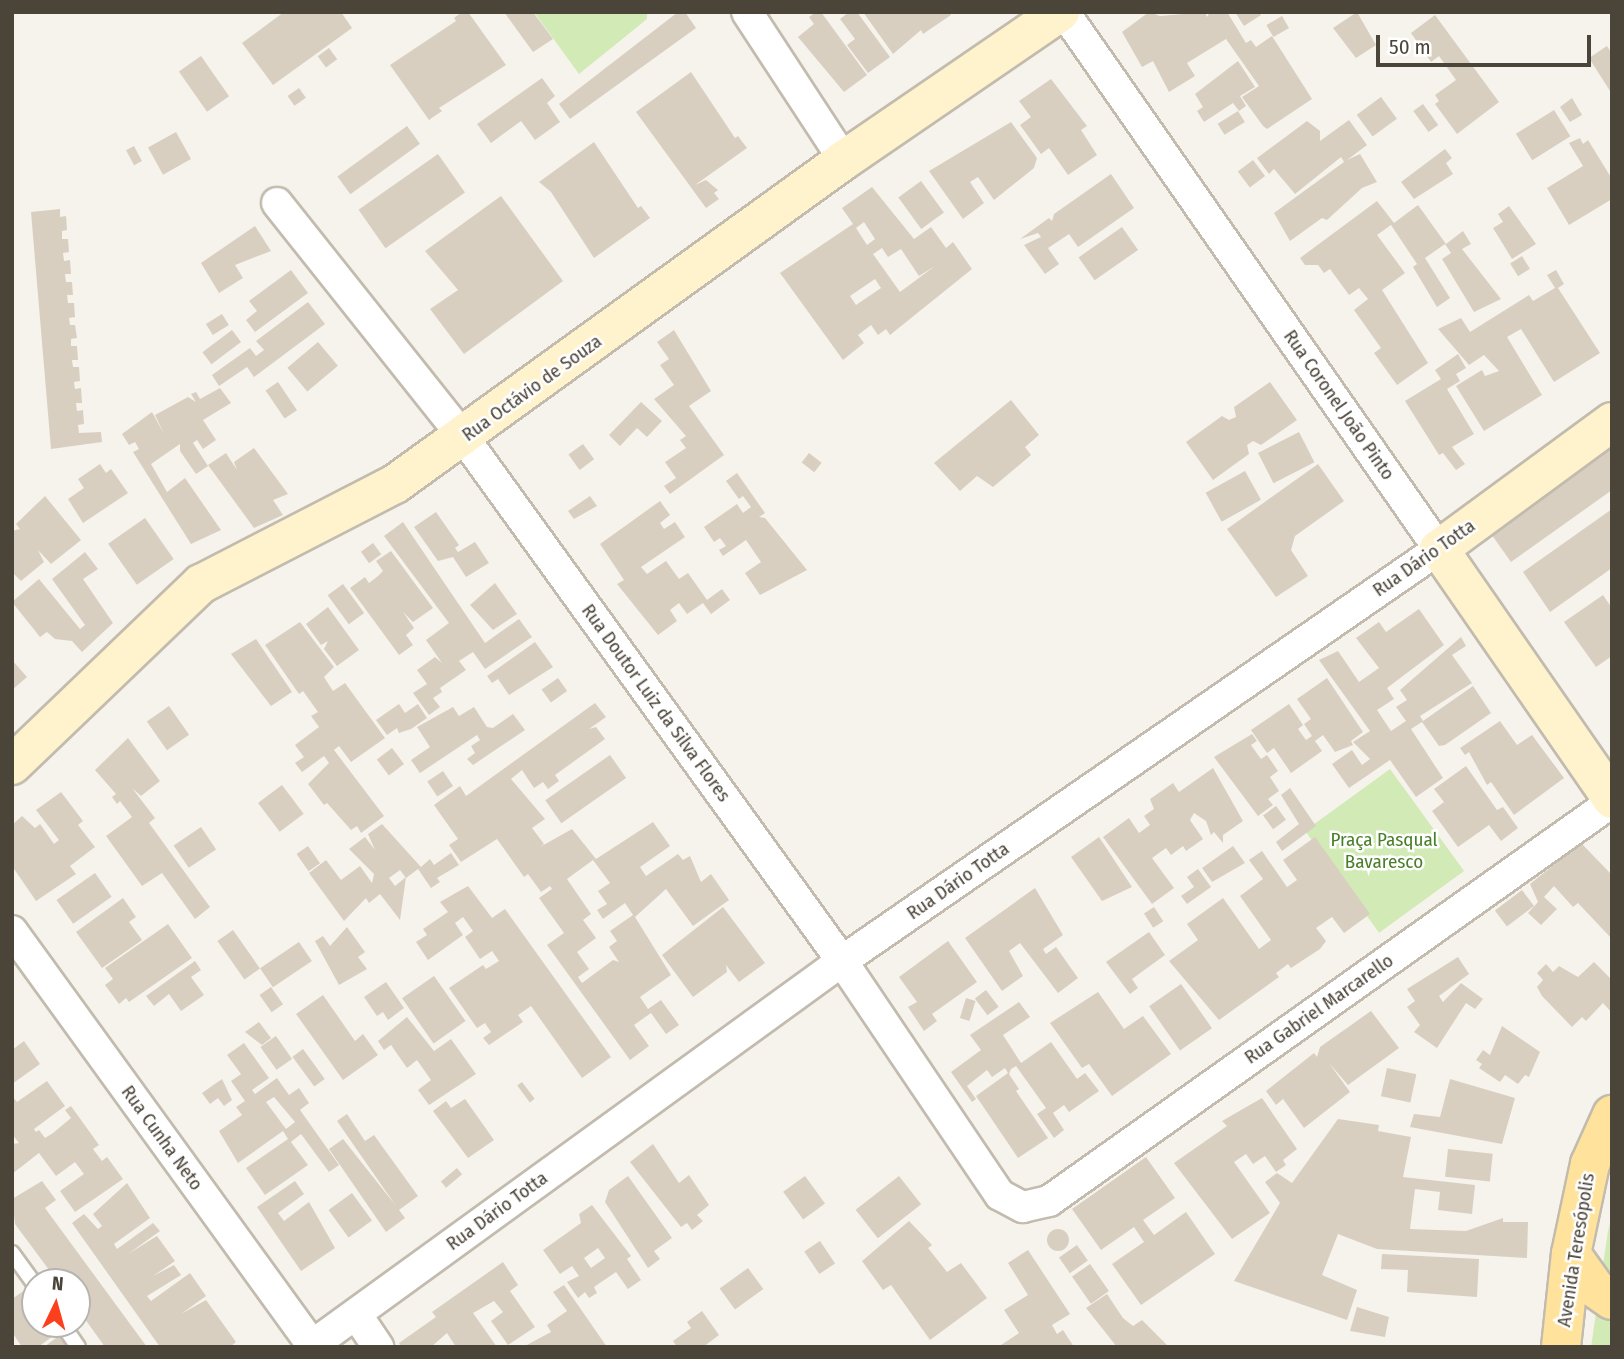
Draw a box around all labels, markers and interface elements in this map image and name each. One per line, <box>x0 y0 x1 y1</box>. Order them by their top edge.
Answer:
scale bar <box>1379 21 1594 65</box>
text: 50 m <box>1389 34 1431 60</box>
street label: Rua Coronel João Pinto <box>1279 326 1399 484</box>
street label: Rua Octávio de Souza <box>458 330 606 446</box>
street label: Rua Dário Totta <box>1369 514 1479 602</box>
street label: Rua Doutor Luiz da Silva Flores <box>577 600 735 806</box>
park label: Praça Pasqual Bavaresco <box>1330 829 1438 873</box>
street label: Rua Dário Totta <box>903 837 1013 925</box>
street label: Rua Gabriel Marcarello <box>1240 949 1398 1069</box>
street label: Rua Cunha Neto <box>116 1081 208 1195</box>
street label: Rua Dário Totta <box>442 1167 552 1255</box>
street label: Avenida Teresópolis <box>1553 1172 1599 1328</box>
north arrow <box>21 1268 91 1338</box>
text: N <box>51 1272 64 1296</box>

